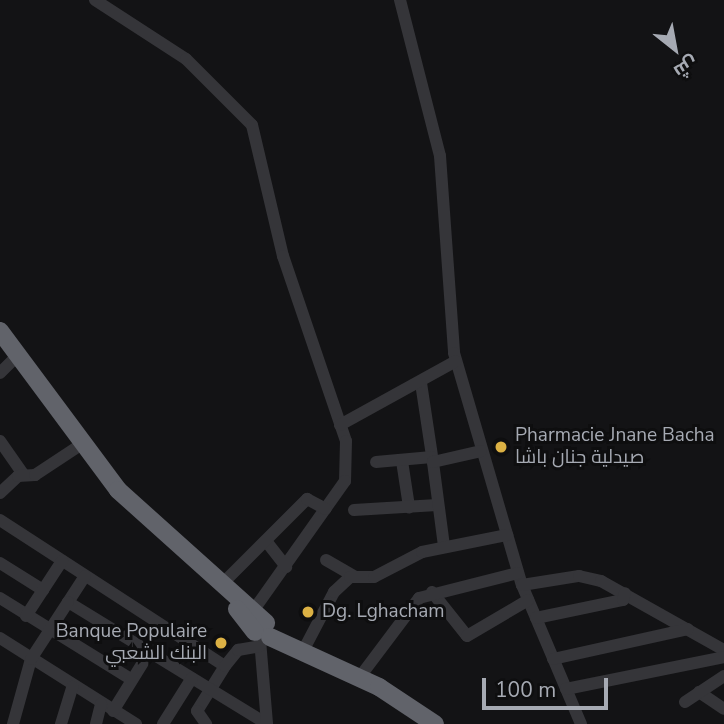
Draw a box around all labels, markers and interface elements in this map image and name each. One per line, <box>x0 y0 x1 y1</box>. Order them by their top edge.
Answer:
north arrow <box>640 14 710 84</box>
text: ش <box>669 50 703 84</box>
place label: Pharmacie Jnane Bacha صيدلية جنان باشا <box>515 425 715 469</box>
marker: Pharmacie Jnane Bacha صيدلية جنان باشا <box>493 439 509 455</box>
place label: Dg. Lghacham <box>322 601 445 623</box>
marker: Dg. Lghacham <box>300 604 316 620</box>
place label: Banque Populaire البنك الشعبي <box>56 621 207 665</box>
marker: Banque Populaire البنك الشعبي <box>213 635 229 651</box>
scale bar <box>486 664 612 708</box>
text: 100 m <box>495 676 556 704</box>

